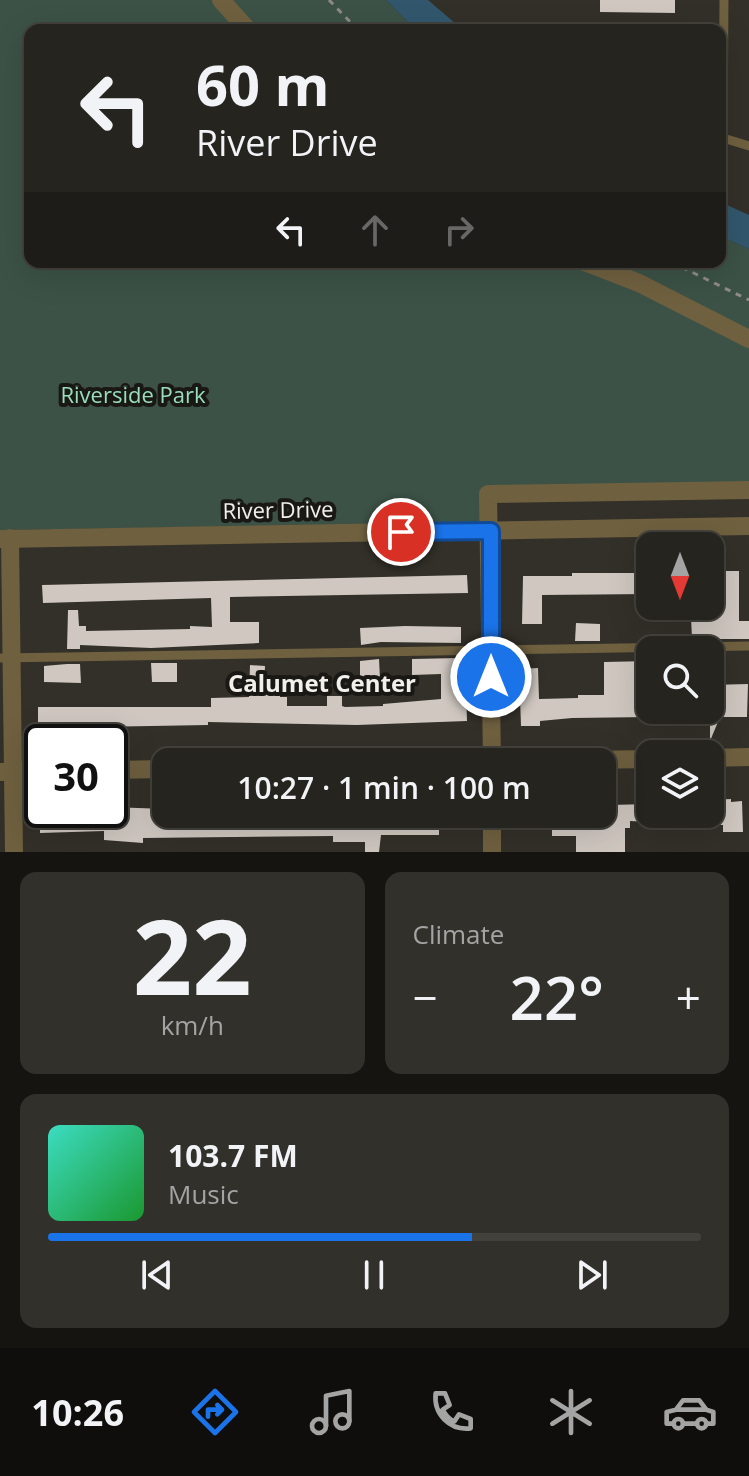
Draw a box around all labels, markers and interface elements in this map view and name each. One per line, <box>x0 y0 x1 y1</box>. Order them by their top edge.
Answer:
text: 60 m <box>196 46 330 122</box>
icon: left <box>64 56 168 160</box>
text: River Drive <box>196 118 378 167</box>
icon: left <box>269 208 313 252</box>
icon: ahead <box>353 208 397 252</box>
icon: right <box>437 208 481 252</box>
park label: Riverside Park <box>60 379 206 409</box>
street label: River Drive <box>222 493 334 525</box>
pin <box>367 498 435 566</box>
icon: arrive <box>379 510 423 554</box>
north arrow <box>636 532 724 620</box>
map controls <box>636 532 724 828</box>
position arrow <box>449 635 533 719</box>
button: search <box>636 636 724 724</box>
district label: Calumet Center <box>228 666 416 699</box>
speed limit sign: 30 <box>24 724 128 828</box>
button: layers <box>636 740 724 828</box>
text: 10:27 · 1 min · 100 m <box>237 767 531 808</box>
text: 22 <box>133 884 252 1025</box>
text: Climate <box>413 916 504 952</box>
text: 22° <box>510 956 604 1038</box>
text: − <box>413 967 438 1027</box>
text: + <box>676 967 701 1027</box>
text: km/h <box>161 1007 224 1043</box>
text: 103.7 FM <box>168 1135 298 1176</box>
text: Music <box>168 1176 239 1212</box>
icon: previous <box>135 1253 179 1297</box>
icon: pause <box>352 1253 396 1297</box>
icon: next <box>570 1253 614 1297</box>
icon: directions <box>187 1384 243 1440</box>
icon: music <box>305 1384 361 1440</box>
icon: phone <box>424 1384 480 1440</box>
icon: climate <box>543 1384 599 1440</box>
icon: car <box>662 1384 718 1440</box>
text: 10:26 <box>31 1388 124 1437</box>

